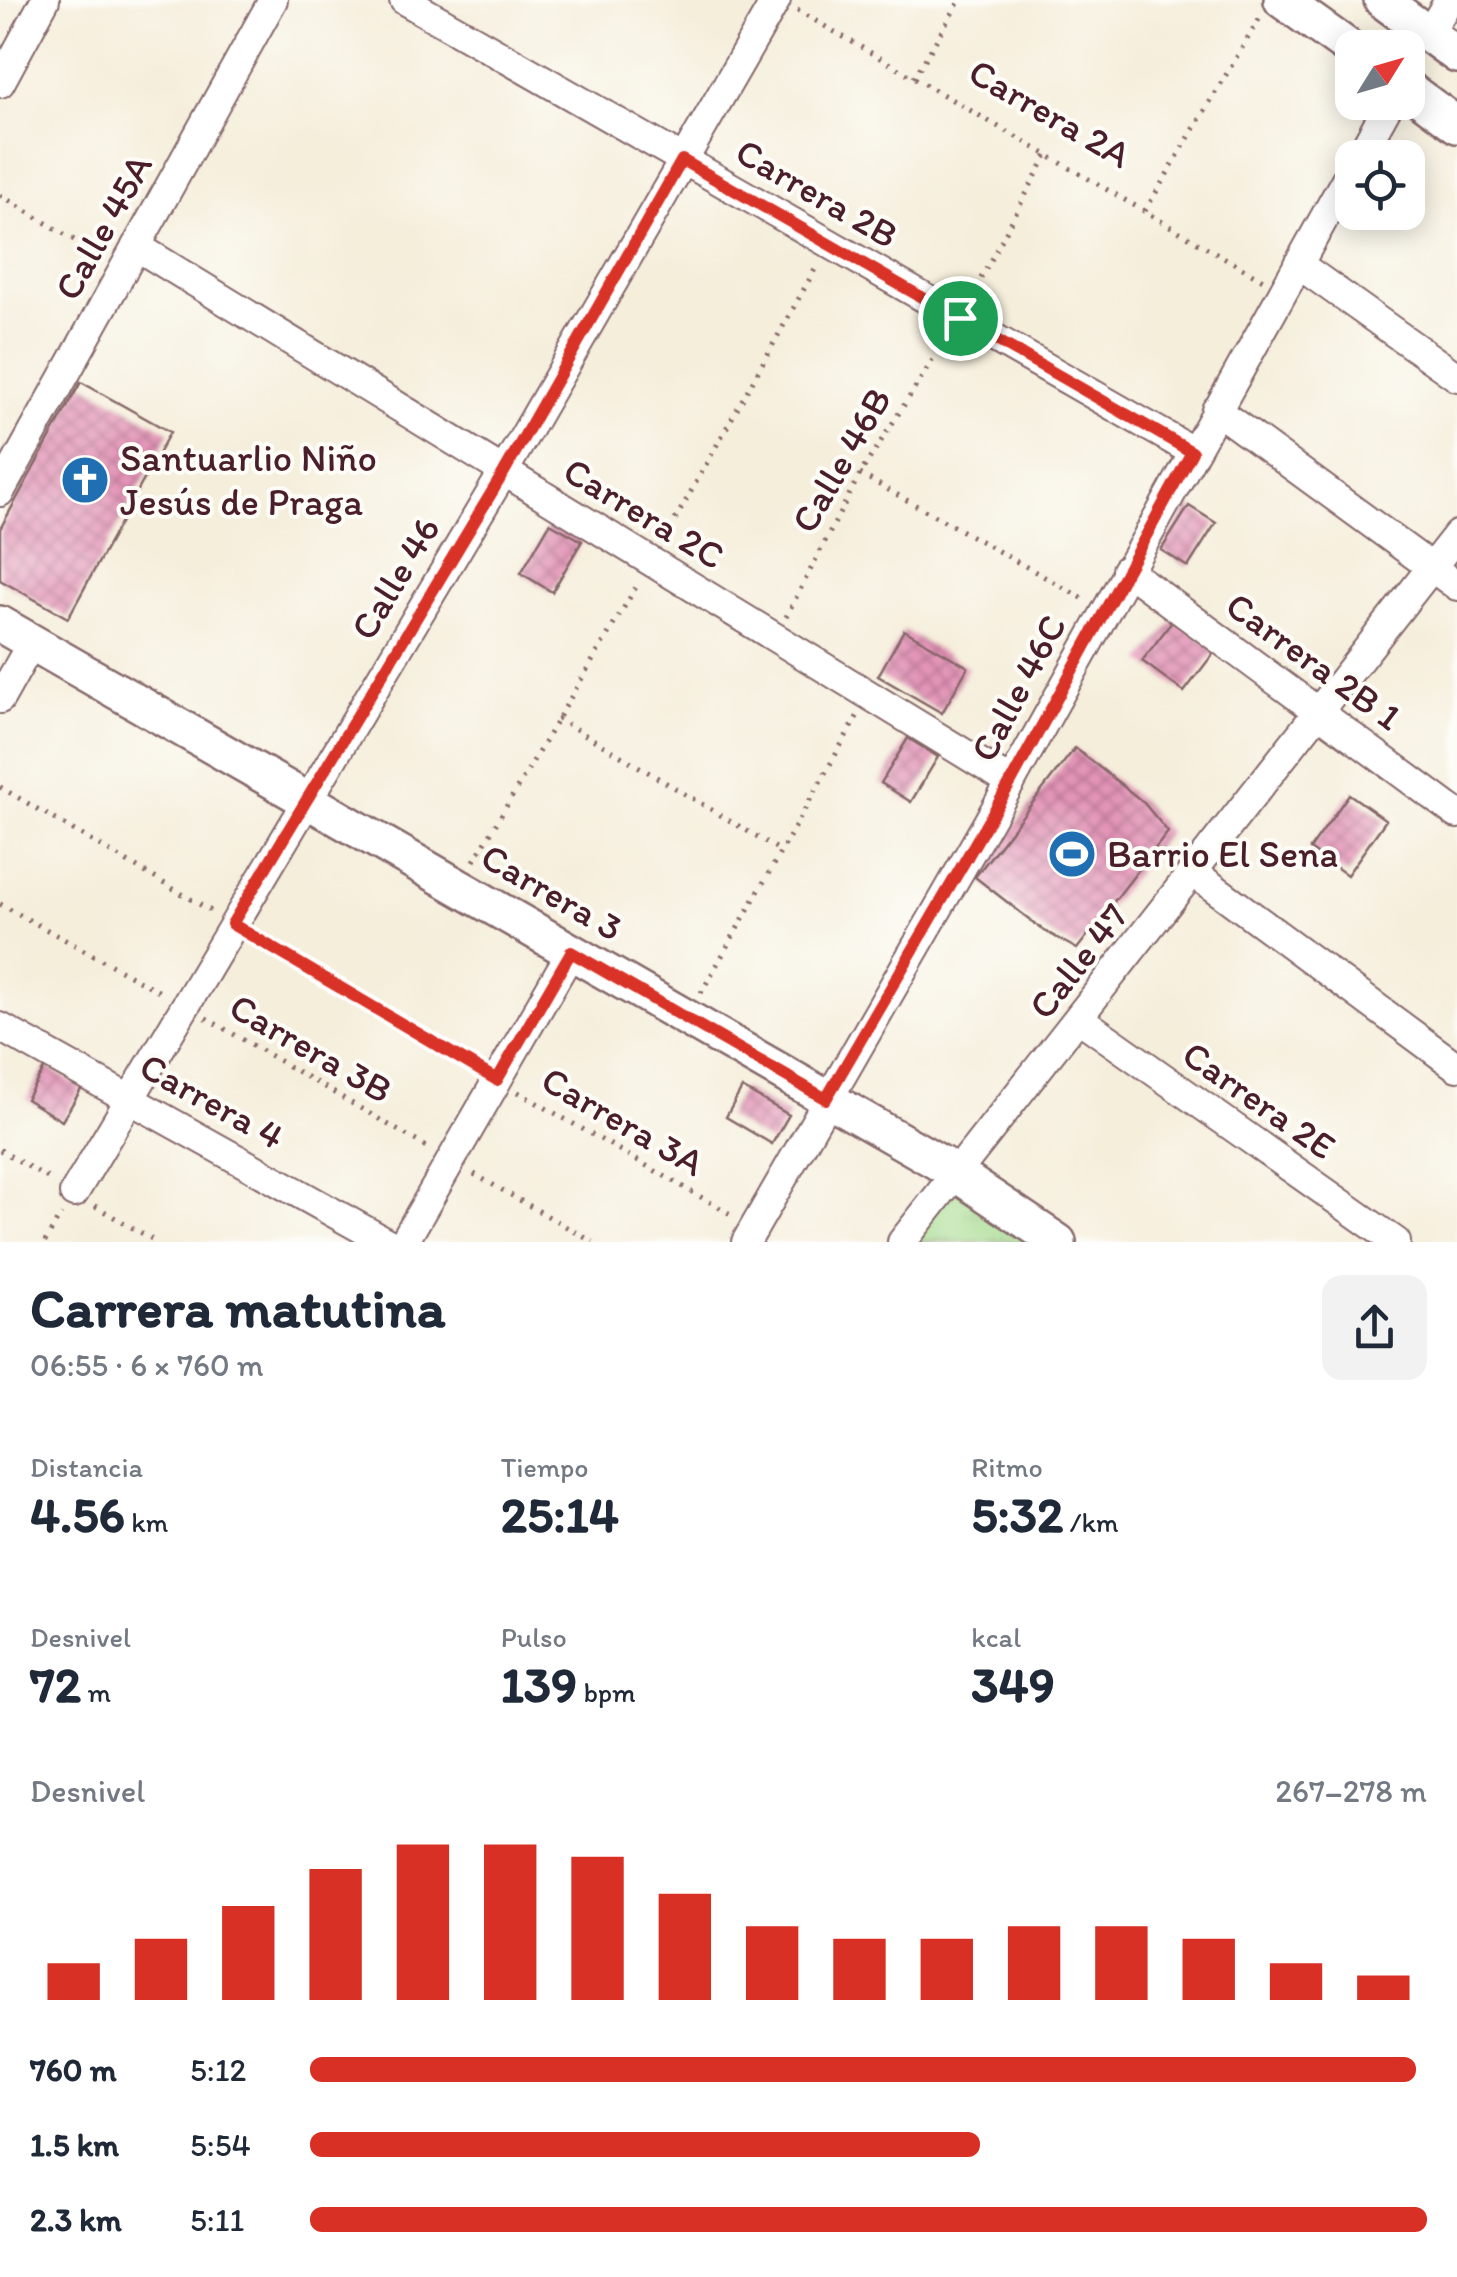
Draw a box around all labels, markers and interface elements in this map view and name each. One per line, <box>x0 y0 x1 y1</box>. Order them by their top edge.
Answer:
north arrow <box>1335 30 1425 120</box>
map controls <box>1335 30 1425 230</box>
street label: Carrera 2A <box>961 48 1139 178</box>
street label: Carrera 2B <box>728 128 906 258</box>
button: locate <box>1335 140 1425 230</box>
street label: Calle 45A <box>44 146 162 308</box>
pin <box>918 276 1003 361</box>
icon: arrive <box>933 291 988 346</box>
street label: Calle 46B <box>781 379 901 541</box>
place label: Santuarlio Niño Jesús de Praga <box>120 435 377 525</box>
street label: Carrera 2C <box>555 447 733 579</box>
church icon: Santuarlio Niño Jesús de Praga <box>59 454 111 506</box>
street label: Calle 46 <box>340 508 450 648</box>
street label: Carrera 2B 1 <box>1217 582 1411 740</box>
street label: Calle 46C <box>960 607 1076 769</box>
sports icon: Barrio El Sena <box>1046 828 1098 880</box>
place label: Barrio El Sena <box>1107 831 1338 877</box>
street label: Carrera 3 <box>473 833 631 951</box>
street label: Calle 47 <box>1019 894 1137 1028</box>
street label: Carrera 3B <box>221 983 401 1113</box>
street label: Carrera 2E <box>1174 1031 1344 1169</box>
street label: Carrera 4 <box>132 1043 292 1159</box>
street label: Carrera 3A <box>534 1056 712 1186</box>
text: Carrera matutina <box>30 1275 445 1341</box>
button: share <box>1322 1275 1427 1380</box>
text: 06:55 · 6 × 760 m <box>30 1346 264 1384</box>
text: Distancia <box>30 1450 143 1484</box>
text: Tiempo <box>501 1450 588 1484</box>
text: Ritmo <box>971 1450 1043 1484</box>
text: 4.56 <box>30 1484 125 1545</box>
text: 25:14 <box>501 1484 619 1545</box>
text: 5:32 <box>971 1484 1063 1545</box>
text: km <box>125 1505 168 1539</box>
text: /km <box>1063 1505 1119 1539</box>
text: Desnivel <box>30 1620 131 1654</box>
text: Pulso <box>501 1620 567 1654</box>
text: kcal <box>971 1620 1021 1654</box>
text: 72 <box>30 1654 81 1715</box>
text: 139 <box>501 1654 577 1715</box>
text: 349 <box>971 1654 1055 1715</box>
text: m <box>81 1675 111 1709</box>
text: bpm <box>577 1675 636 1709</box>
text: Desnivel <box>30 1772 145 1810</box>
text: 267–278 m <box>1275 1772 1427 1810</box>
text: 760 m <box>30 2051 117 2089</box>
text: 5:12 <box>190 2051 246 2089</box>
text: 1.5 km <box>30 2126 119 2164</box>
text: 5:54 <box>190 2126 251 2164</box>
text: 2.3 km <box>30 2201 122 2239</box>
text: 5:11 <box>190 2201 244 2239</box>

